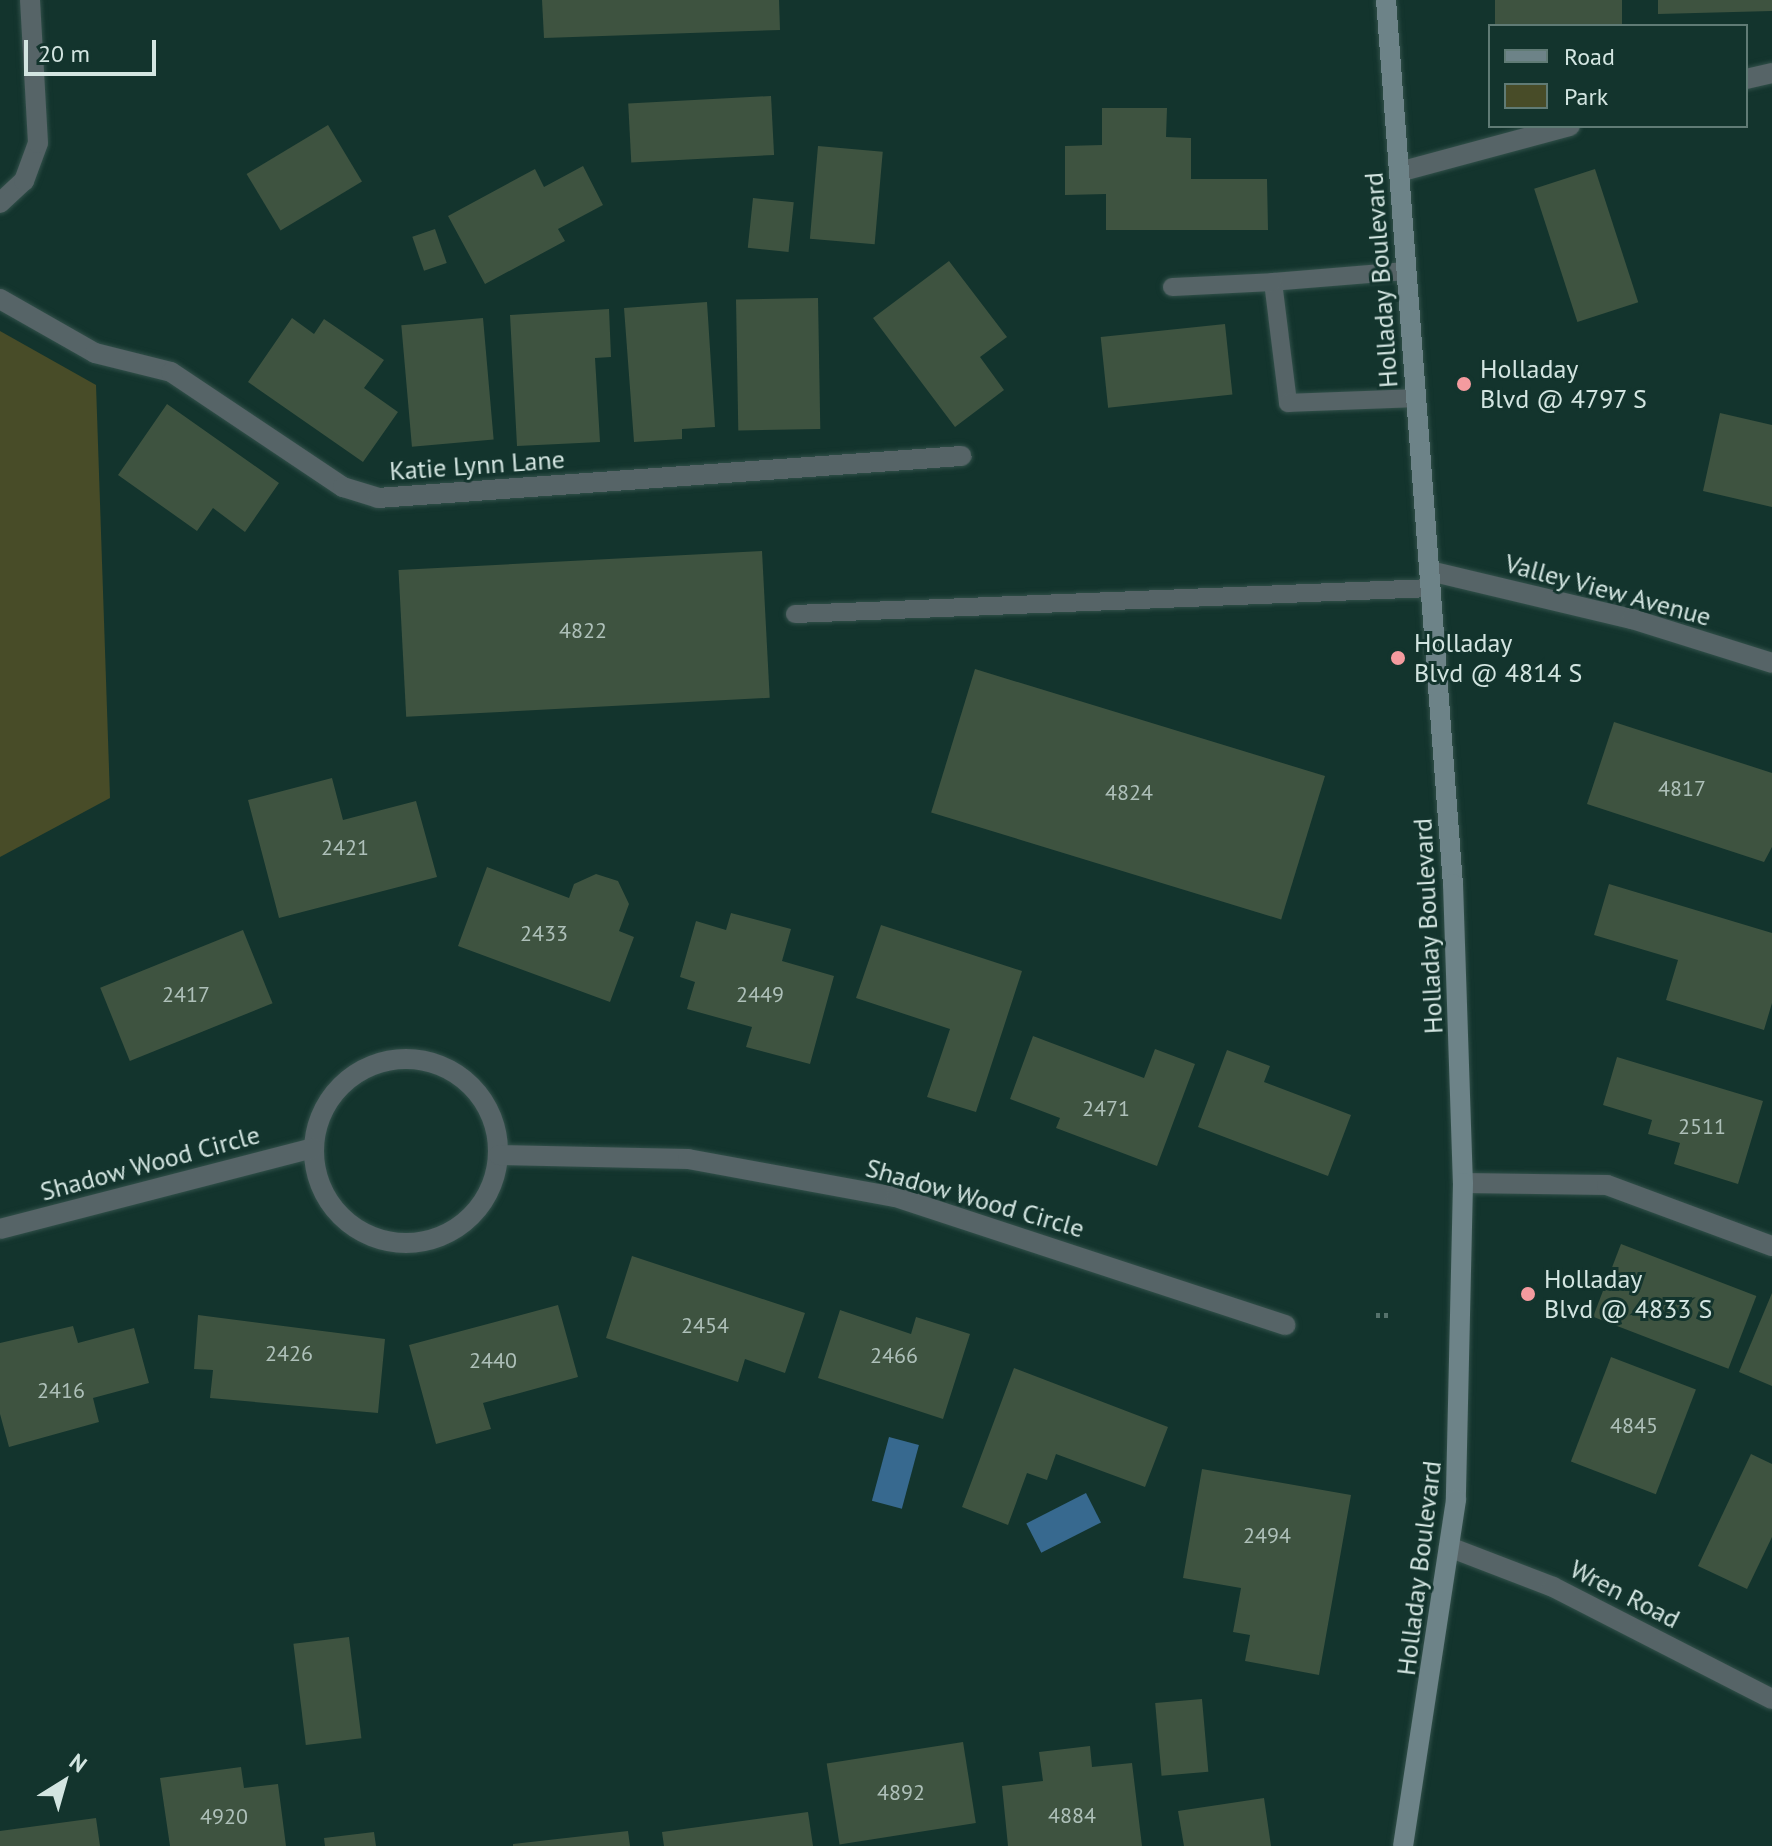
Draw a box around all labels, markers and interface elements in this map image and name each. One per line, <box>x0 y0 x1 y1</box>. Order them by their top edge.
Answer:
scale bar <box>28 24 160 74</box>
legend <box>1488 24 1748 128</box>
text: 20 m <box>38 38 90 69</box>
text: Road <box>1564 41 1615 72</box>
text: Park <box>1564 81 1608 112</box>
street label: Holladay Boulevard <box>1358 171 1404 389</box>
place label: Holladay Blvd @ 4797 S <box>1480 353 1648 414</box>
marker: Holladay Blvd @ 4797 S <box>1455 375 1473 393</box>
street label: Katie Lynn Lane <box>388 443 566 487</box>
street label: Valley View Avenue <box>1500 547 1716 633</box>
house number: 4822 <box>559 618 607 644</box>
place label: Holladay Blvd @ 4814 S <box>1414 627 1582 688</box>
marker: Holladay Blvd @ 4814 S <box>1389 649 1407 667</box>
house number: 4817 <box>1658 776 1706 802</box>
house number: 4824 <box>1105 780 1153 806</box>
street label: Holladay Boulevard <box>1407 817 1449 1035</box>
house number: 2421 <box>321 835 369 861</box>
house number: 2433 <box>520 921 568 947</box>
house number: 2417 <box>162 982 210 1008</box>
house number: 2449 <box>736 982 784 1008</box>
house number: 2471 <box>1082 1096 1130 1122</box>
house number: 2511 <box>1678 1114 1726 1140</box>
street label: Shadow Wood Circle <box>36 1119 264 1207</box>
street label: Shadow Wood Circle <box>862 1152 1088 1244</box>
place label: Holladay Blvd @ 4833 S <box>1544 1263 1712 1324</box>
marker: Holladay Blvd @ 4833 S <box>1519 1285 1537 1303</box>
house number: 2454 <box>681 1313 729 1339</box>
house number: 2426 <box>265 1341 313 1367</box>
house number: 2466 <box>870 1343 918 1369</box>
house number: 2440 <box>469 1348 517 1374</box>
house number: 2416 <box>37 1378 85 1404</box>
house number: 4845 <box>1610 1413 1658 1439</box>
street label: Holladay Boulevard <box>1390 1458 1448 1678</box>
house number: 2494 <box>1243 1523 1291 1549</box>
street label: Wren Road <box>1565 1553 1685 1635</box>
north arrow <box>24 1742 104 1822</box>
text: N <box>64 1747 93 1778</box>
house number: 4892 <box>877 1780 925 1806</box>
house number: 4884 <box>1048 1803 1096 1829</box>
house number: 4920 <box>200 1804 248 1830</box>

